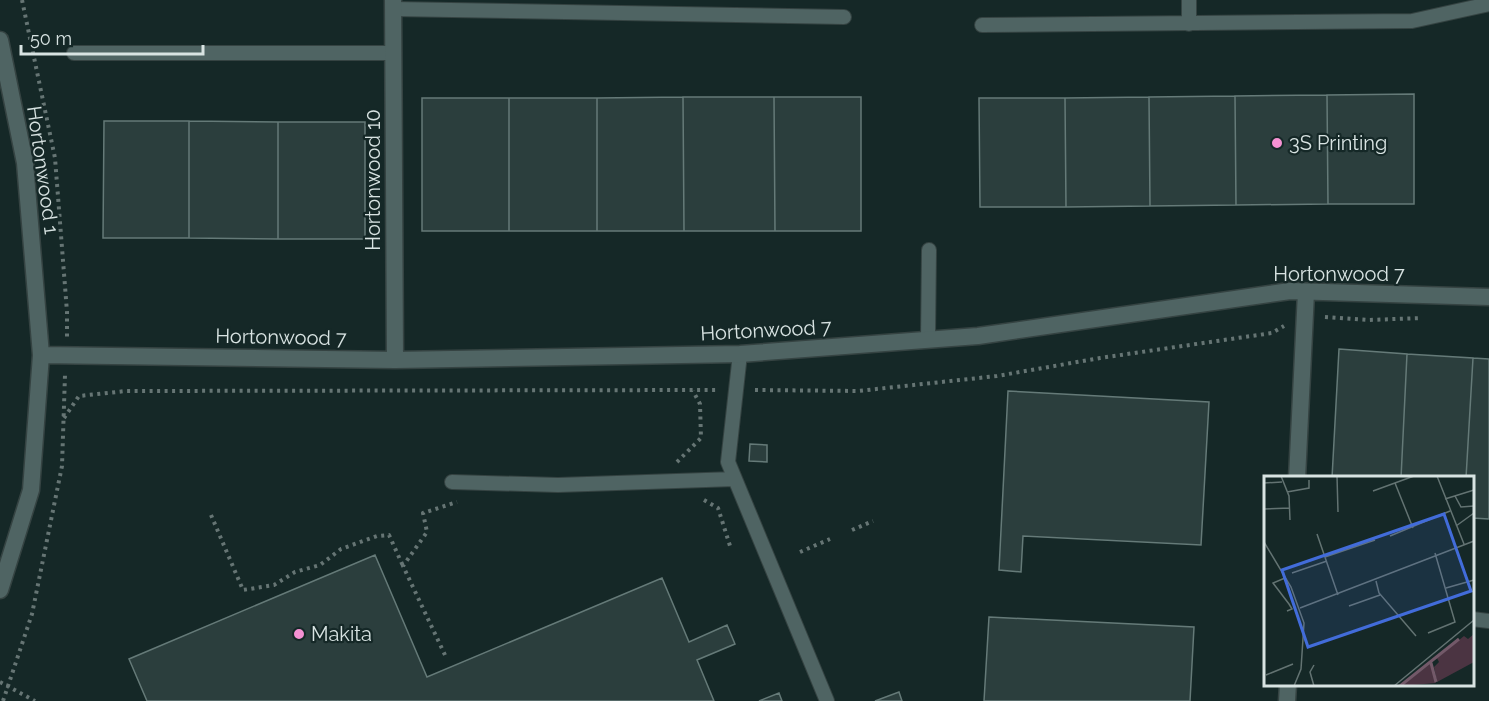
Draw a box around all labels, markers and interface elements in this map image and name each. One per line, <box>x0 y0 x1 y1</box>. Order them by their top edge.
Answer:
scale bar <box>21 18 202 56</box>
text: 50 m <box>30 28 72 49</box>
street label: Hortonwood 1 <box>22 104 64 236</box>
street label: Hortonwood 10 <box>361 109 385 251</box>
place label: 3S Printing <box>1289 131 1387 155</box>
marker: 3S Printing <box>1270 136 1284 150</box>
street label: Hortonwood 7 <box>1273 262 1405 286</box>
street label: Hortonwood 7 <box>700 315 832 345</box>
street label: Hortonwood 7 <box>215 324 347 350</box>
inset map <box>1264 476 1474 686</box>
place label: Makita <box>311 622 372 646</box>
marker: Makita <box>292 627 306 641</box>

